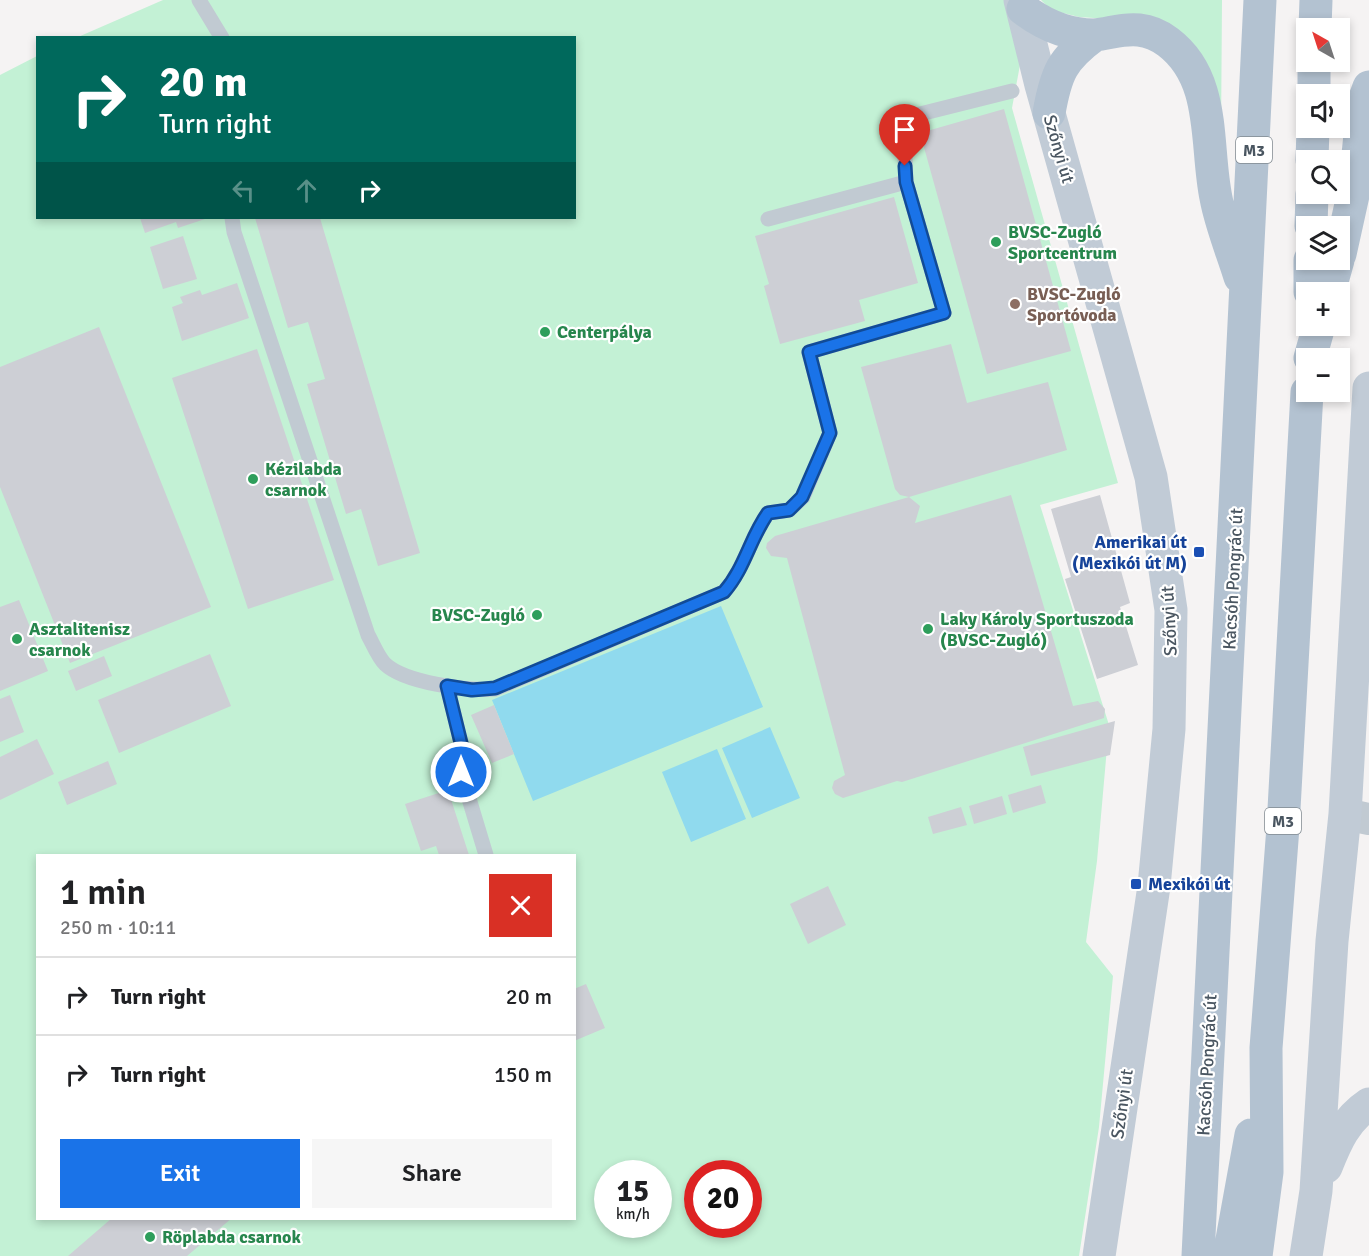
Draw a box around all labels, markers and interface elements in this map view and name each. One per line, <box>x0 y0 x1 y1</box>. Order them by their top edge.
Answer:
north arrow <box>1296 18 1350 72</box>
map controls <box>1296 18 1350 402</box>
text: 20 m <box>159 57 248 108</box>
icon: right <box>60 60 138 138</box>
button: sound <box>1296 84 1350 138</box>
pin <box>879 104 930 166</box>
text: Turn right <box>159 108 272 141</box>
street label: Szőnyi út <box>1039 112 1079 186</box>
icon: arrive <box>888 113 921 146</box>
road number: M3 <box>1236 137 1272 163</box>
button: search <box>1296 150 1350 204</box>
icon: left <box>227 174 260 207</box>
icon: ahead <box>290 174 323 207</box>
icon: right <box>353 174 386 207</box>
button: layers <box>1296 216 1350 270</box>
place label: BVSC-Zugló Sportcentrum <box>1008 221 1117 264</box>
marker: BVSC-Zugló Sportcentrum <box>989 235 1003 249</box>
button: + <box>1296 282 1350 336</box>
place label: BVSC-Zugló Sportóvoda <box>1027 283 1121 326</box>
marker: BVSC-Zugló Sportóvoda <box>1008 297 1022 311</box>
place label: Centerpálya <box>557 321 652 343</box>
marker: Centerpálya <box>538 325 552 339</box>
button: − <box>1296 348 1350 402</box>
place label: Kézilabda csarnok <box>265 458 342 501</box>
marker: Kézilabda csarnok <box>246 472 260 486</box>
street label: Kacsóh Pongrác út <box>1218 508 1248 650</box>
place label: Amerikai út (Mexikói út M) <box>1072 531 1187 574</box>
marker: Amerikai út (Mexikói út M) <box>1192 545 1206 559</box>
street label: Szőnyi út <box>1156 585 1182 657</box>
place label: BVSC-Zugló <box>431 604 525 626</box>
marker: BVSC-Zugló <box>530 608 544 622</box>
place label: Laky Károly Sportuszoda (BVSC-Zugló) <box>940 608 1134 651</box>
place label: Asztalitenisz csarnok <box>29 618 130 661</box>
marker: Laky Károly Sportuszoda (BVSC-Zugló) <box>921 622 935 636</box>
marker: Asztalitenisz csarnok <box>10 632 24 646</box>
position arrow <box>429 740 493 804</box>
road number: M3 <box>1265 808 1301 834</box>
text: 1 min <box>60 870 146 915</box>
place label: Mexikói út <box>1148 873 1231 895</box>
button: close <box>489 874 552 937</box>
marker: Mexikói út <box>1129 877 1143 891</box>
text: 250 m · 10:11 <box>60 915 176 940</box>
icon: right <box>60 980 93 1013</box>
text: Turn right <box>111 983 206 1010</box>
text: 20 m <box>506 983 552 1010</box>
street label: Kacsóh Pongrác út <box>1192 994 1222 1136</box>
icon: right <box>60 1058 93 1091</box>
text: Turn right <box>111 1061 206 1088</box>
text: 150 m <box>494 1061 552 1088</box>
street label: Szőnyi út <box>1106 1068 1138 1140</box>
button: Exit <box>60 1139 300 1208</box>
button: Share <box>312 1139 552 1208</box>
speed limit sign: 20 <box>684 1160 762 1238</box>
text: 15 <box>617 1173 649 1210</box>
text: km/h <box>616 1205 650 1223</box>
place label: Röplabda csarnok <box>162 1226 301 1248</box>
marker: Röplabda csarnok <box>143 1230 157 1244</box>

